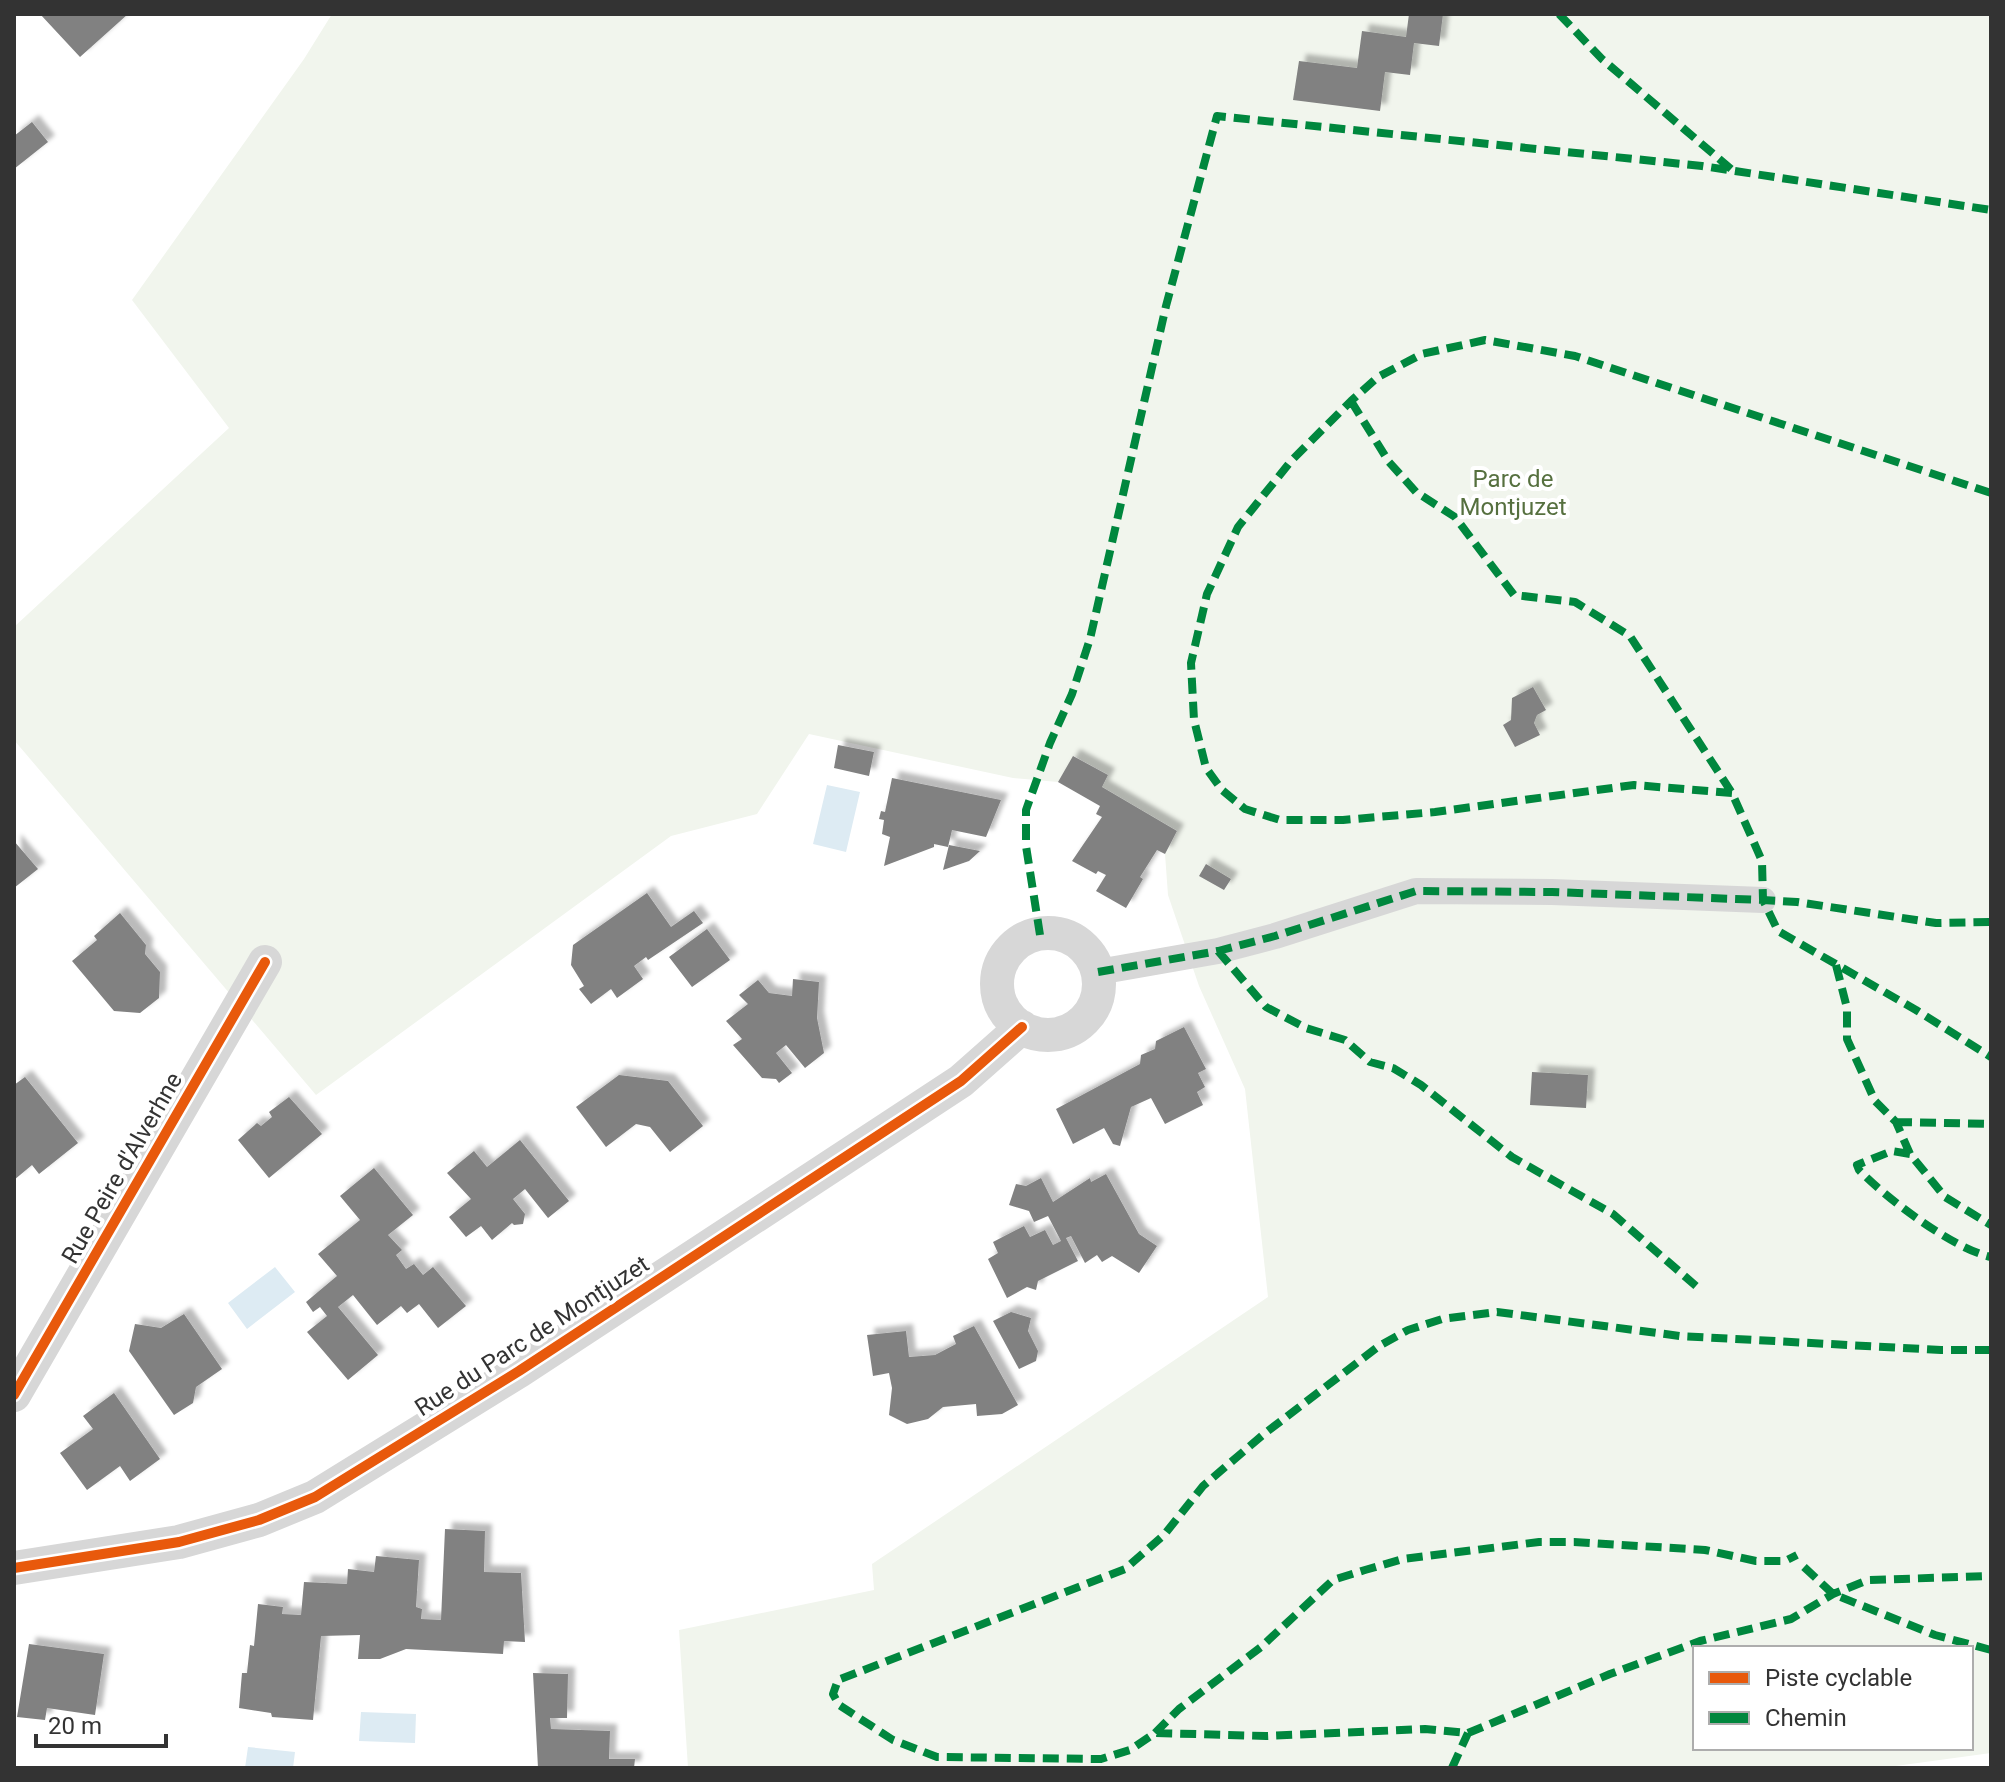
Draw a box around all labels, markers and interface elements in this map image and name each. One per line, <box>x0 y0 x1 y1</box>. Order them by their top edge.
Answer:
park label: Parc de Montjuzet <box>1459 465 1567 521</box>
street label: Rue Peire d'Alverhne <box>56 1067 188 1269</box>
street label: Rue du Parc de Montjuzet <box>410 1250 654 1422</box>
legend <box>1693 1646 1973 1750</box>
text: Piste cyclable <box>1765 1664 1912 1692</box>
scale bar <box>36 1698 166 1748</box>
text: Chemin <box>1765 1704 1847 1732</box>
text: 20 m <box>48 1712 102 1740</box>

